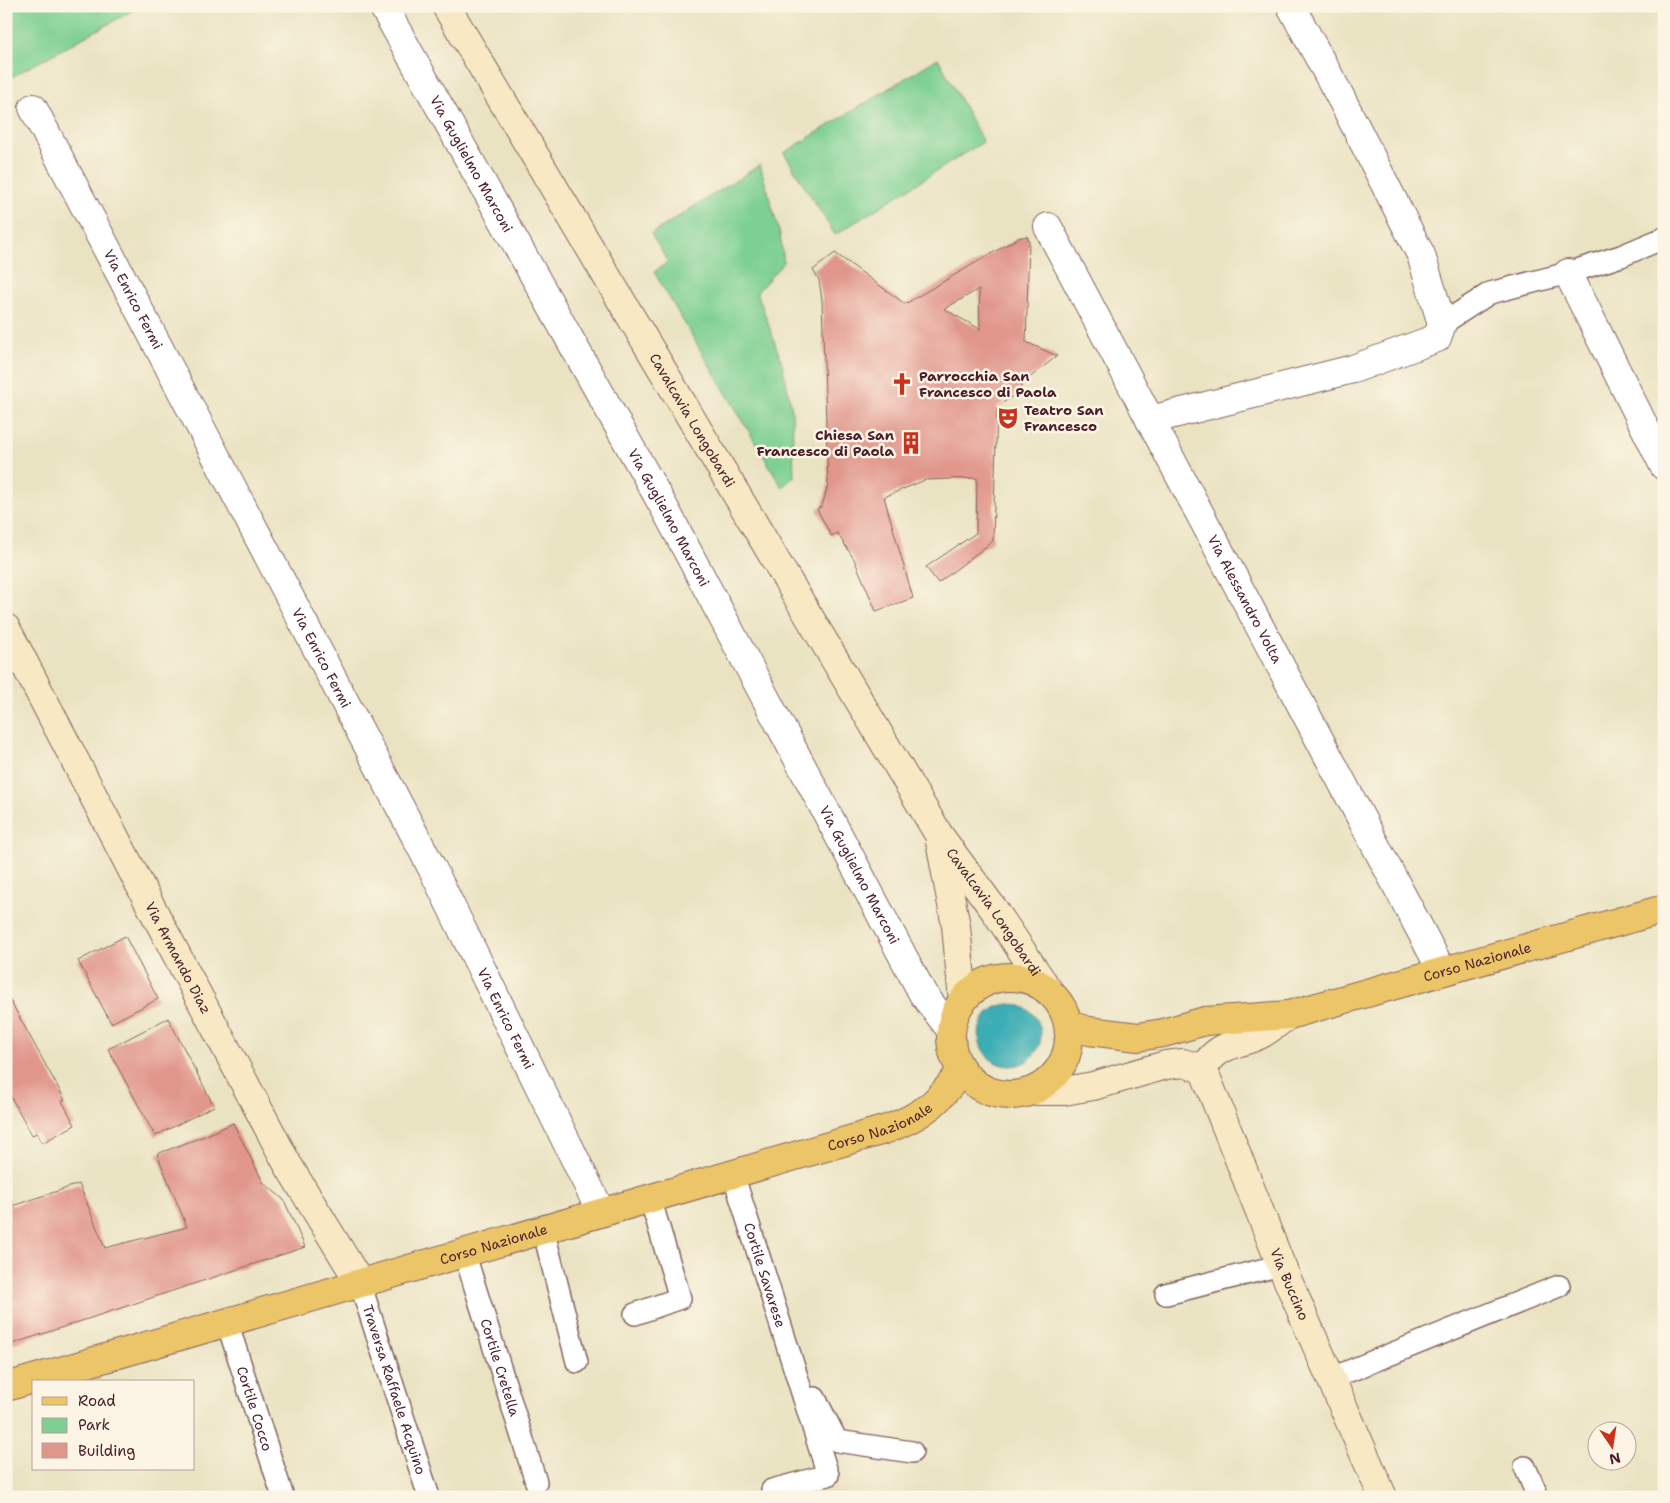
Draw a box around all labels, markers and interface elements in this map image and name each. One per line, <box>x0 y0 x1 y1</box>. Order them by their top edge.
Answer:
street label: Via Guglielmo Marconi <box>426 92 517 236</box>
street label: Via Enrico Fermi <box>100 246 167 352</box>
street label: Cavalcavia Longobardi <box>646 350 739 491</box>
place label: Parrocchia San Francesco di Paola <box>919 367 1057 401</box>
church icon: Parrocchia San Francesco di Paola <box>889 371 915 397</box>
place label: Teatro San Francesco <box>1024 401 1104 435</box>
theatre icon: Teatro San Francesco <box>995 405 1021 431</box>
place label: Chiesa San Francesco di Paola <box>756 426 894 460</box>
building icon: Chiesa San Francesco di Paola <box>898 430 924 456</box>
street label: Via Guglielmo Marconi <box>624 445 714 590</box>
street label: Via Alessandro Volta <box>1204 532 1286 667</box>
street label: Via Enrico Fermi <box>288 605 355 711</box>
street label: Via Guglielmo Marconi <box>815 802 904 947</box>
street label: Cavalcavia Longobardi <box>942 844 1045 980</box>
street label: Via Armando Diaz <box>141 899 215 1017</box>
street label: Corso Nazionale <box>1421 938 1533 986</box>
street label: Via Enrico Fermi <box>473 965 538 1072</box>
street label: Corso Nazionale <box>825 1099 936 1155</box>
street label: Corso Nazionale <box>438 1220 549 1268</box>
street label: Cortile Savarese <box>740 1220 790 1330</box>
street label: Via Buccino <box>1266 1245 1313 1323</box>
street label: Traversa Raffaele Acquino <box>359 1302 430 1477</box>
street label: Cortile Cretella <box>476 1316 524 1419</box>
street label: Cortile Cocco <box>233 1364 277 1453</box>
legend <box>32 1380 195 1470</box>
text: Road <box>78 1391 116 1411</box>
text: Park <box>78 1415 110 1435</box>
north arrow <box>1588 1420 1638 1470</box>
text: Building <box>78 1441 135 1461</box>
text: N <box>1607 1449 1622 1469</box>

